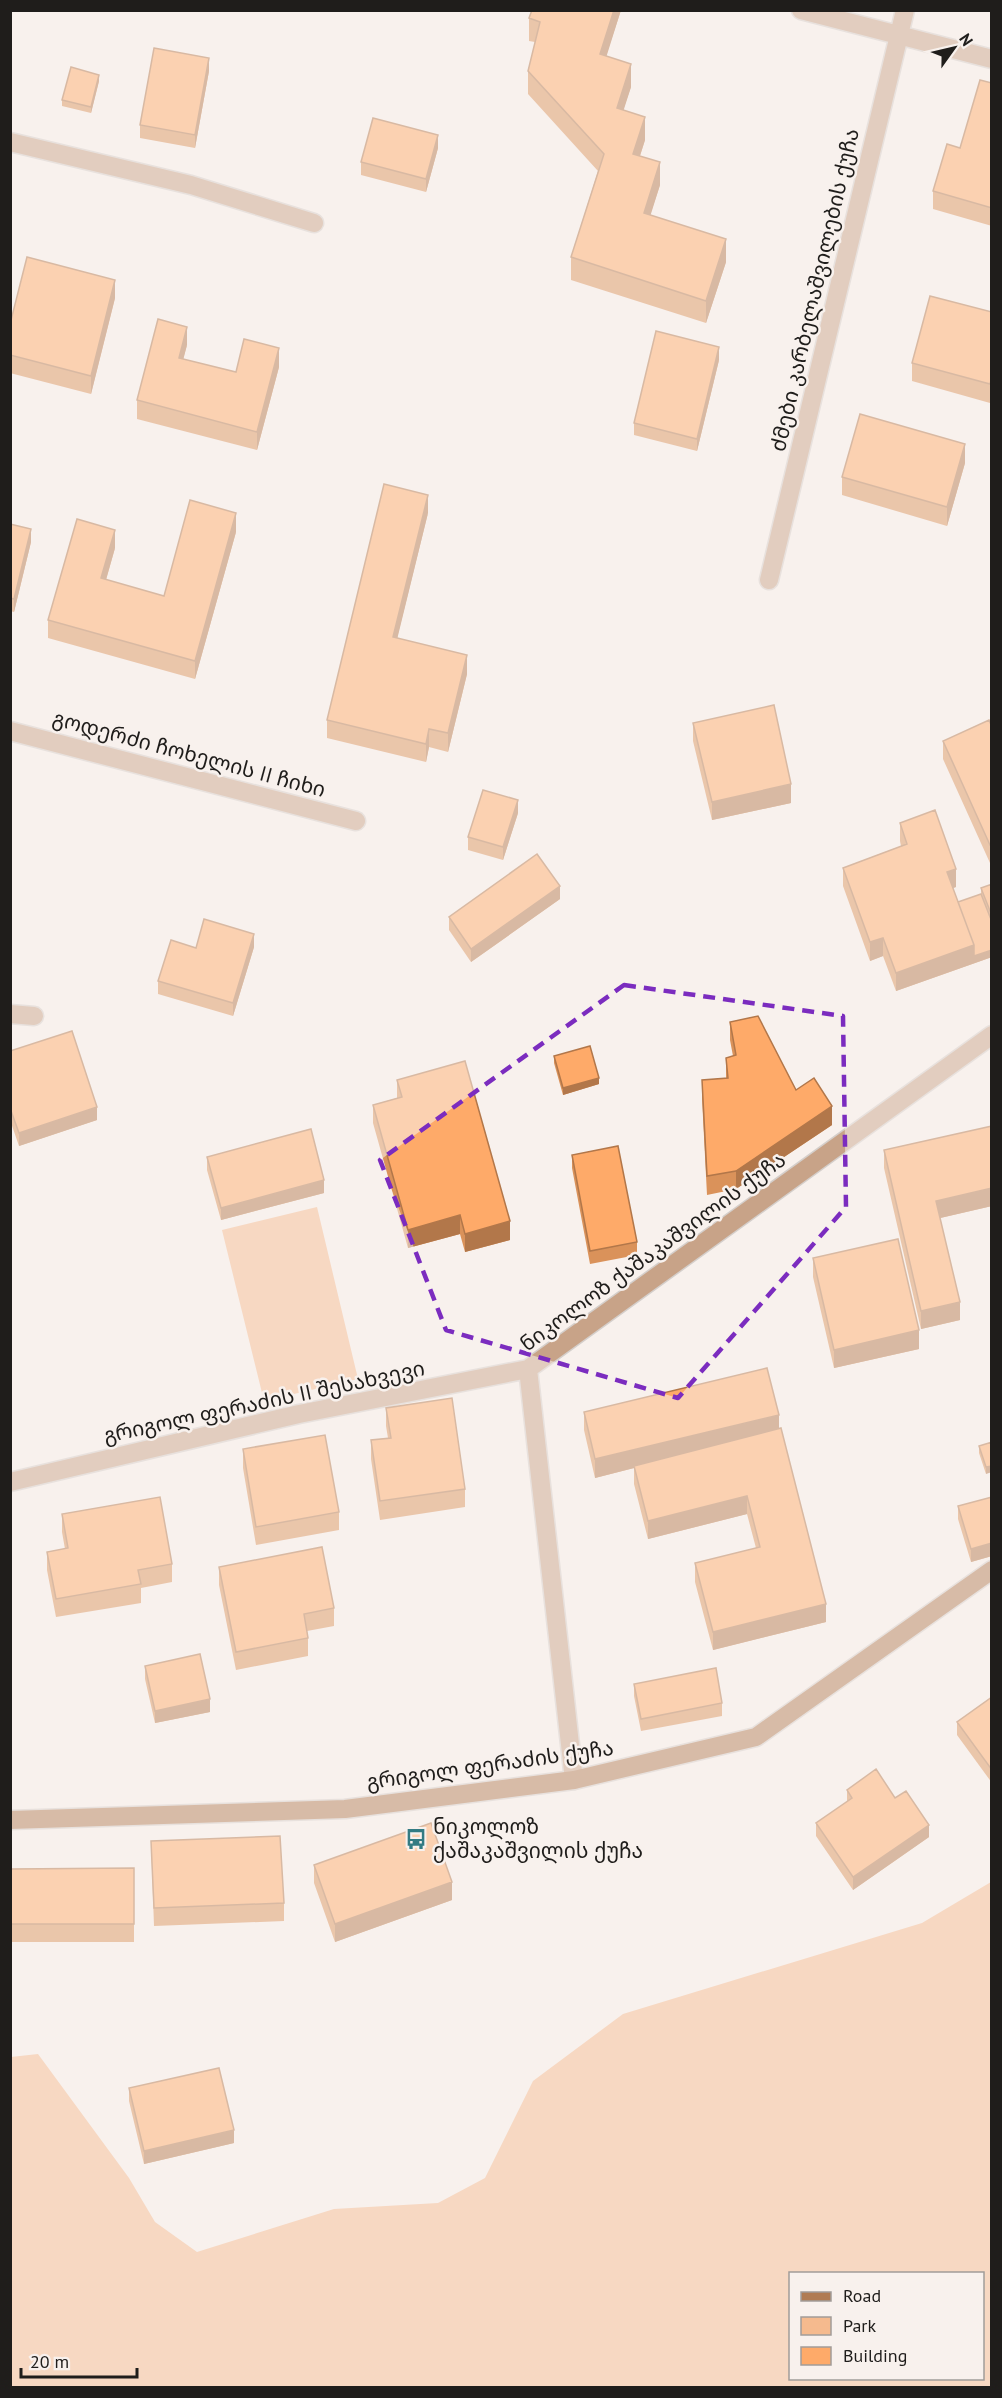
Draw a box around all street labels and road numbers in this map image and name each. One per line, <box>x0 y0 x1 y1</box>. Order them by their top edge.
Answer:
street label: ძმები კარბელაშვილების ქუჩა <box>764 126 865 454</box>
street label: გოდერძი ჩოხელის II ჩიხი <box>50 704 329 803</box>
street label: ნიკოლოზ ქაშაკაშვილის ქუჩა <box>515 1146 791 1357</box>
street label: გრიგოლ ფერაძის II შესახვევი <box>101 1354 427 1449</box>
street label: გრიგოლ ფერაძის ქუჩა <box>365 1734 615 1795</box>

